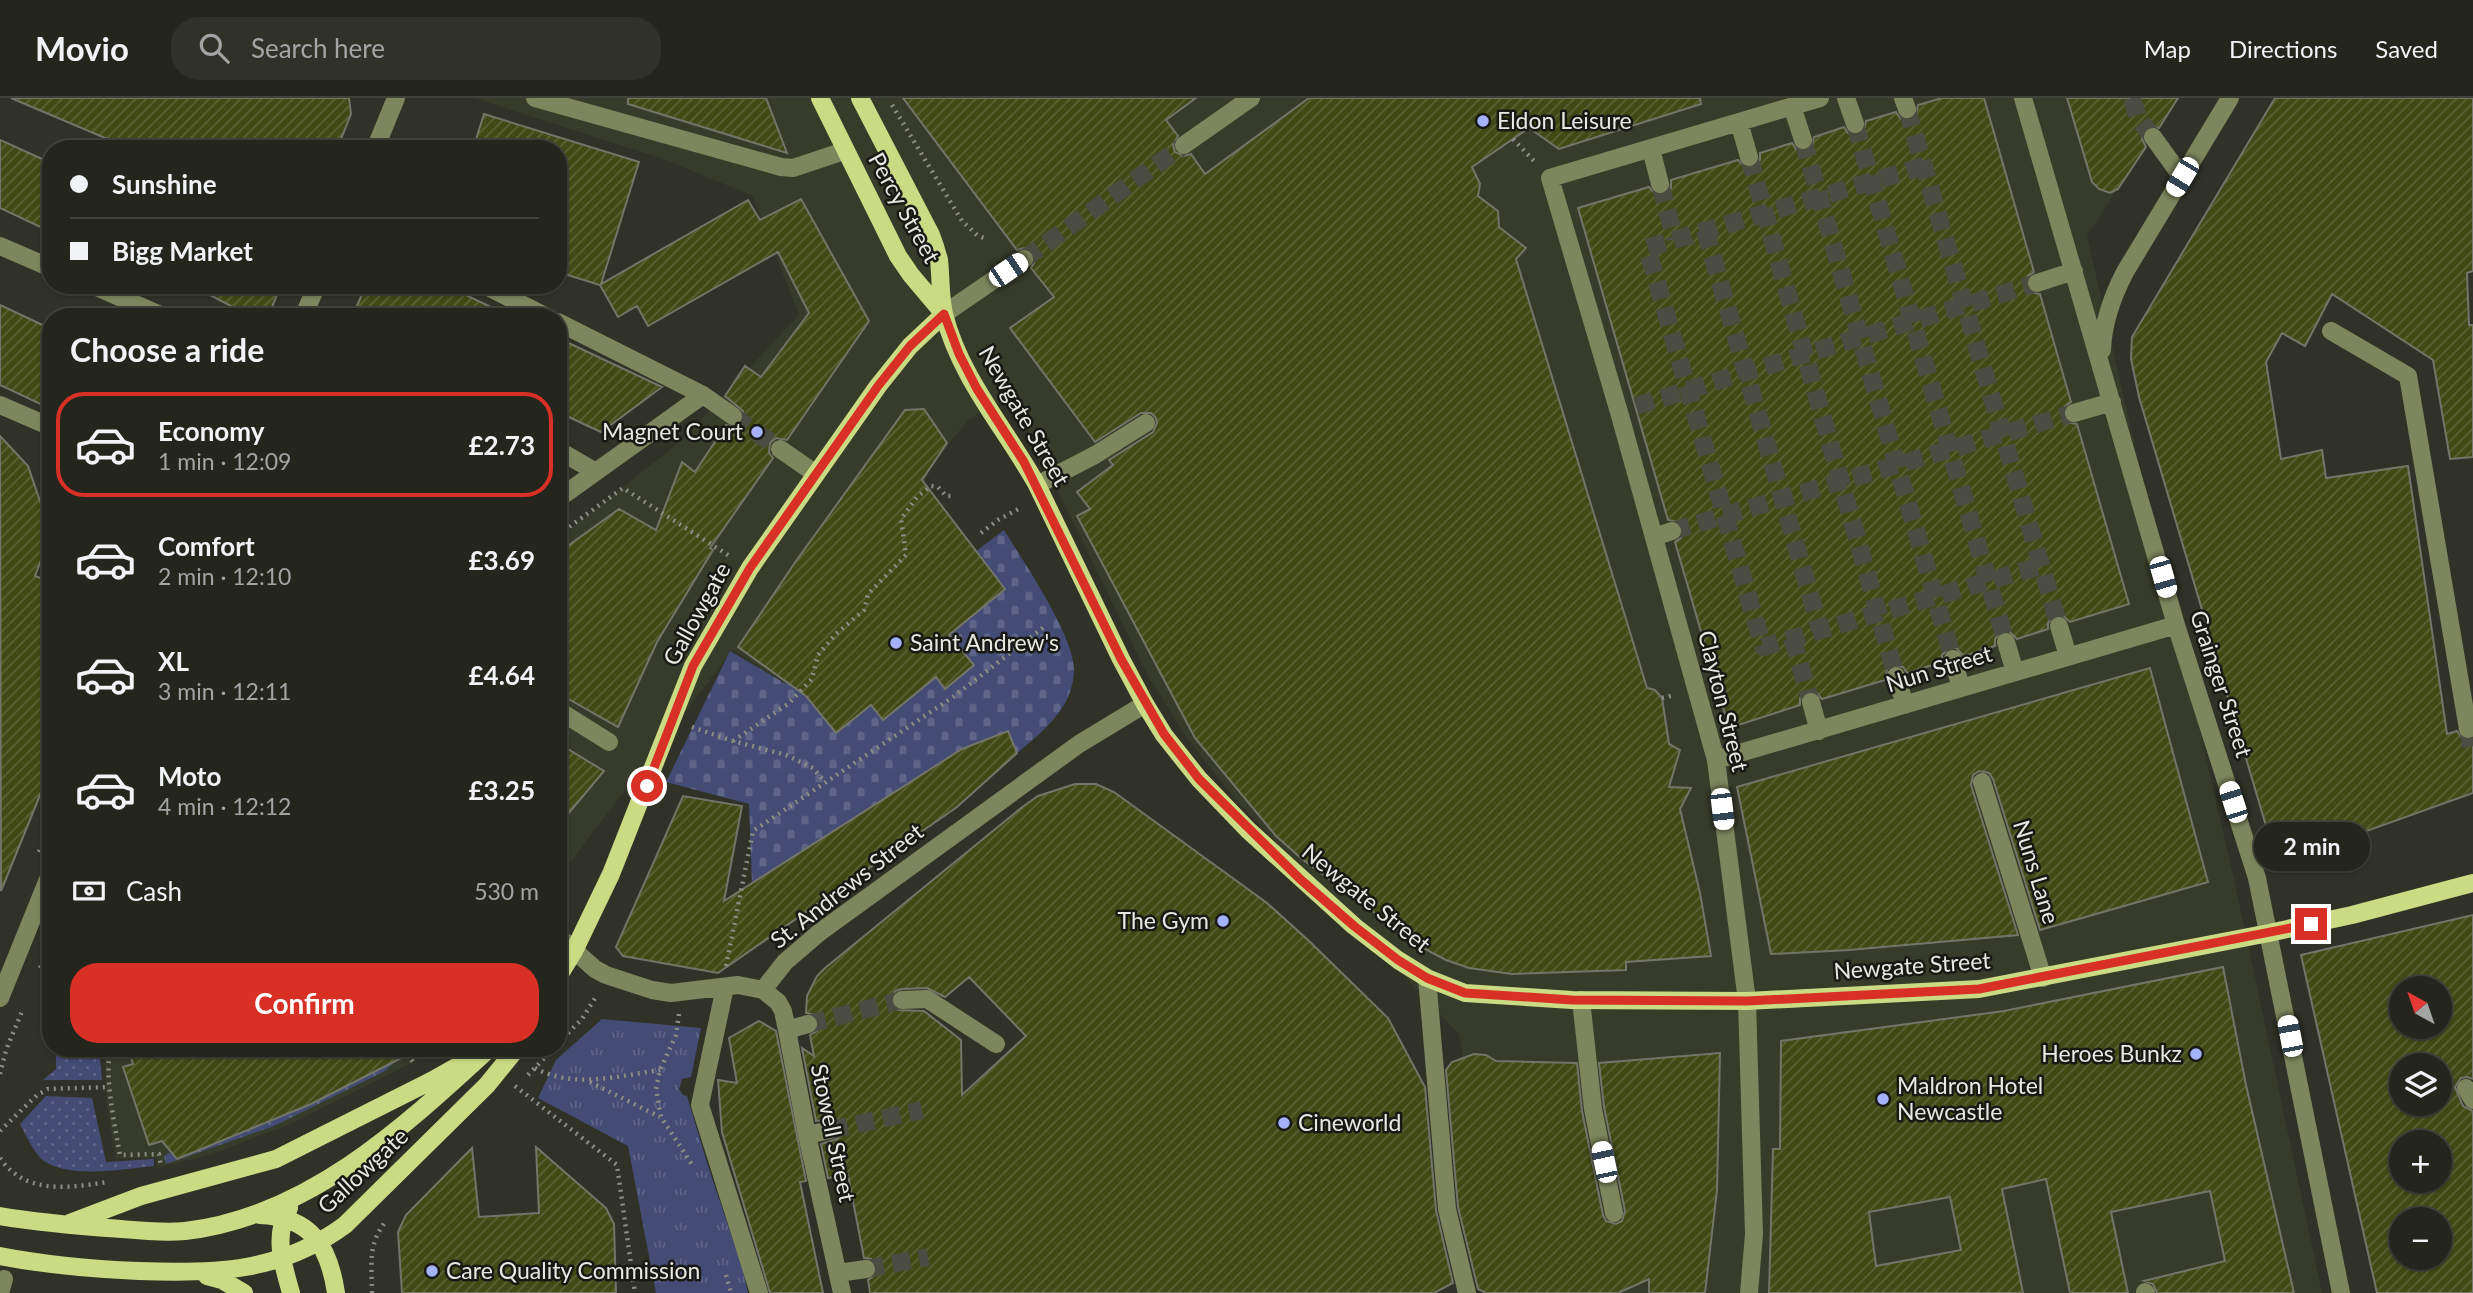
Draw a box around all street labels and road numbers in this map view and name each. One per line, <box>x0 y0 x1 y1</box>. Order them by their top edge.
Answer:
street label: Percy Street <box>863 147 947 268</box>
street label: Newgate Street <box>973 340 1077 491</box>
street label: Gallowgate <box>656 557 736 670</box>
street label: Grainger Street <box>2185 607 2259 761</box>
street label: Clayton Street <box>1693 627 1755 775</box>
street label: Nun Street <box>1882 638 1996 697</box>
street label: St. Andrews Street <box>764 816 929 954</box>
street label: Nuns Lane <box>2008 816 2066 927</box>
street label: Newgate Street <box>1297 837 1437 958</box>
street label: Newgate Street <box>1833 946 1992 984</box>
street label: Stowell Street <box>806 1061 862 1205</box>
street label: Gallowgate <box>311 1121 413 1219</box>

